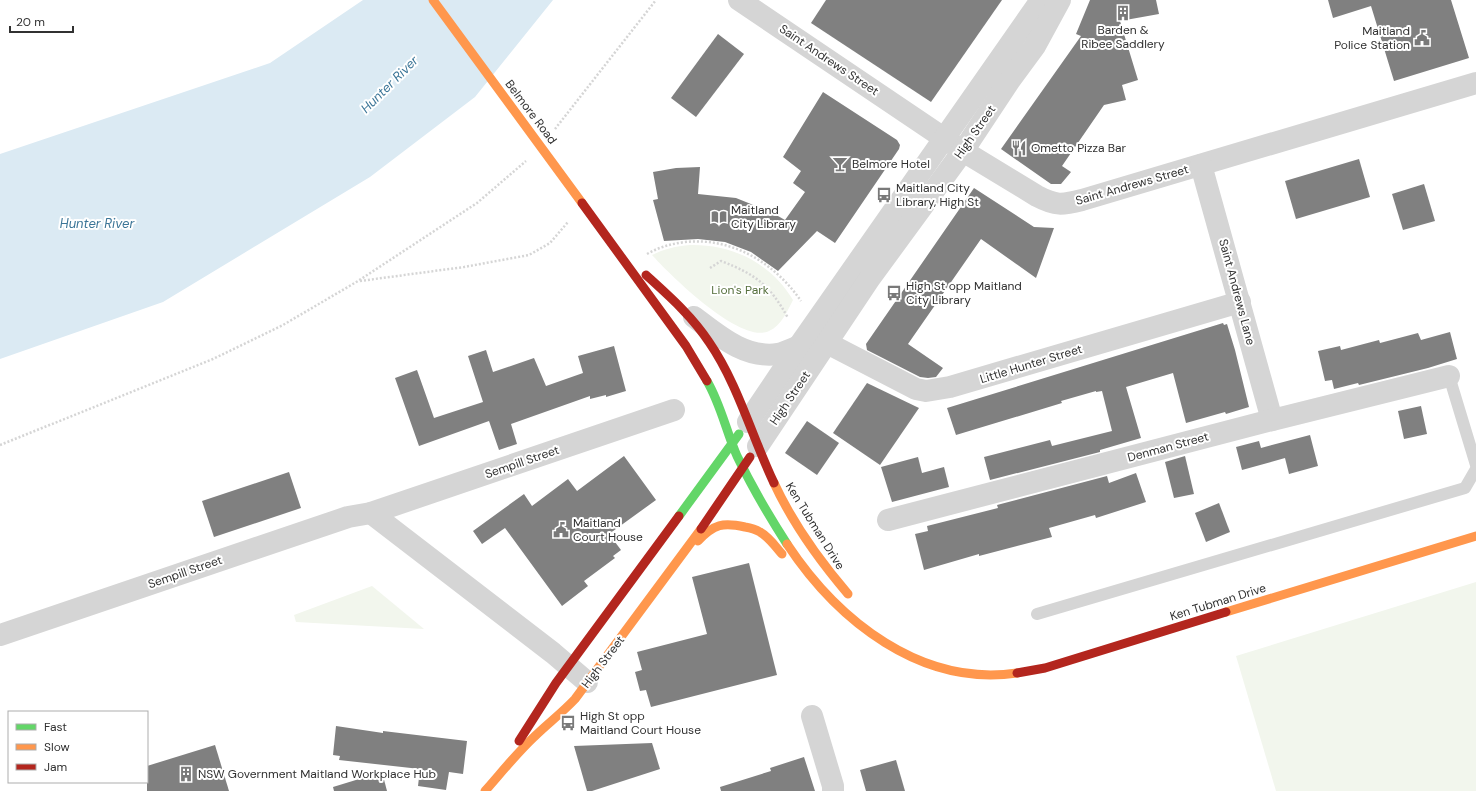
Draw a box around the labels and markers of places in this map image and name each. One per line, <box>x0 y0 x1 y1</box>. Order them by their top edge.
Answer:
building icon: Barden & Ribee Saddlery <box>1114 4 1132 22</box>
place label: Barden & Ribee Saddlery <box>1081 22 1165 52</box>
place label: Maitland Police Station <box>1334 23 1410 53</box>
public building icon: Maitland Police Station <box>1413 29 1431 47</box>
restaurant icon: Ometto Pizza Bar <box>1010 139 1028 157</box>
place label: Ometto Pizza Bar <box>1031 140 1126 156</box>
bar icon: Belmore Hotel <box>831 155 849 173</box>
place label: Belmore Hotel <box>852 156 930 172</box>
place label: Maitland City Library, High St <box>896 180 979 210</box>
bus stop icon: Maitland City Library, High St <box>875 186 893 204</box>
place label: Maitland City Library <box>731 202 796 232</box>
library icon: Maitland City Library <box>710 208 728 226</box>
place label: High St opp Maitland City Library <box>906 278 1022 308</box>
bus stop icon: High St opp Maitland City Library <box>885 284 903 302</box>
place label: Maitland Court House <box>573 515 643 545</box>
public building icon: Maitland Court House <box>552 521 570 539</box>
place label: High St opp Maitland Court House <box>580 708 701 738</box>
bus stop icon: High St opp Maitland Court House <box>559 714 577 732</box>
building icon: NSW Government Maitland Workplace Hub <box>177 765 195 783</box>
place label: NSW Government Maitland Workplace Hub <box>198 766 436 782</box>

